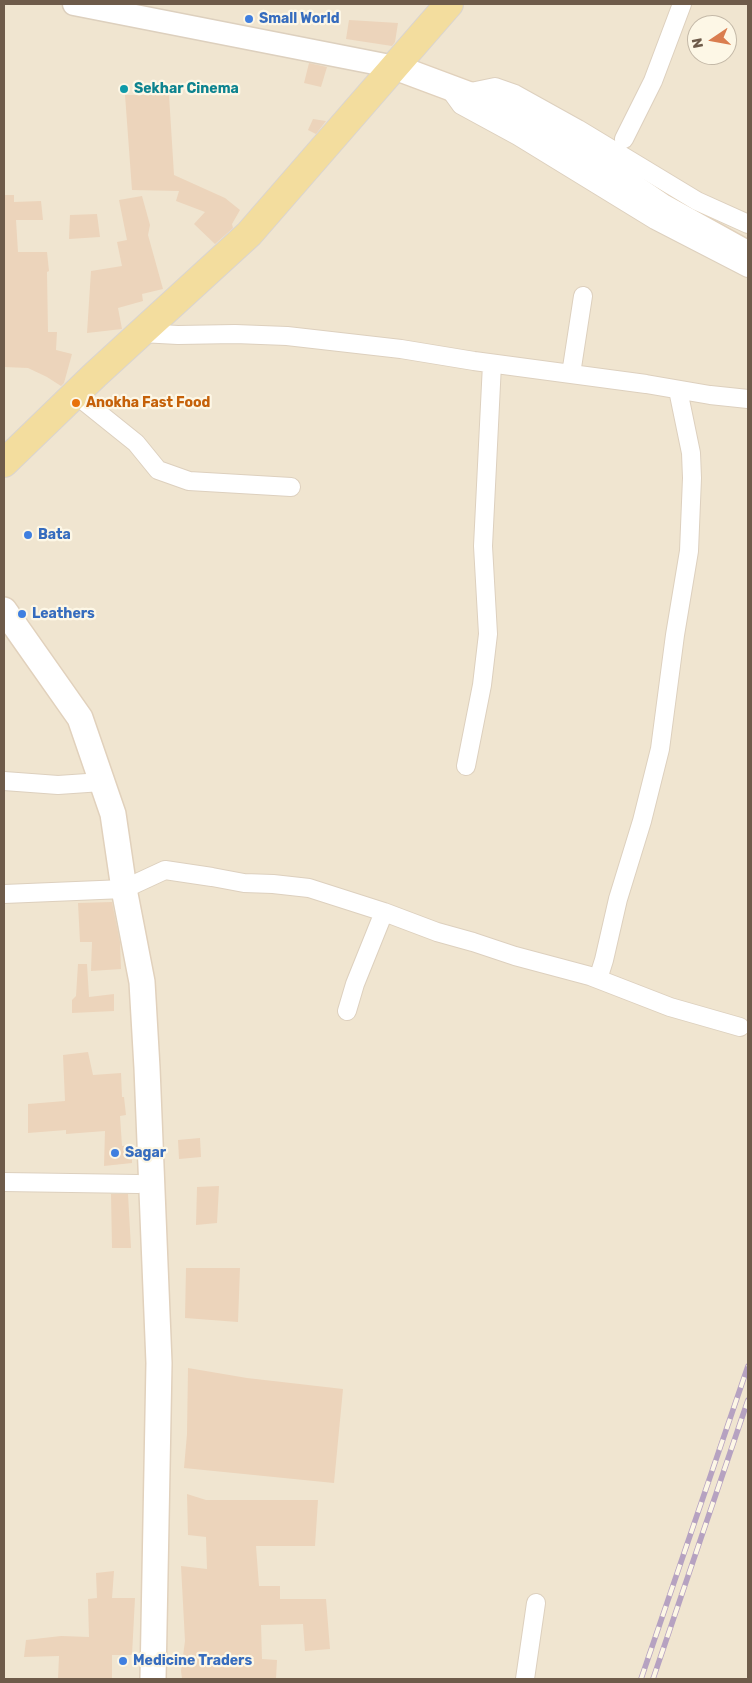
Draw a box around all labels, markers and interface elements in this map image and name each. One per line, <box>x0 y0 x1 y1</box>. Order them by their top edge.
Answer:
place label: Small World <box>259 11 339 27</box>
marker: Small World <box>243 13 255 25</box>
north arrow <box>687 15 737 65</box>
text: N <box>688 36 707 50</box>
place label: Sekhar Cinema <box>134 81 239 97</box>
marker: Sekhar Cinema <box>118 83 130 95</box>
place label: Anokha Fast Food <box>86 395 210 411</box>
marker: Anokha Fast Food <box>70 397 82 409</box>
place label: Bata <box>38 527 71 543</box>
marker: Bata <box>22 529 34 541</box>
place label: Leathers <box>32 606 95 622</box>
marker: Leathers <box>16 608 28 620</box>
place label: Sagar <box>125 1145 166 1161</box>
marker: Sagar <box>109 1147 121 1159</box>
place label: Medicine Traders <box>133 1653 252 1669</box>
marker: Medicine Traders <box>117 1655 129 1667</box>

